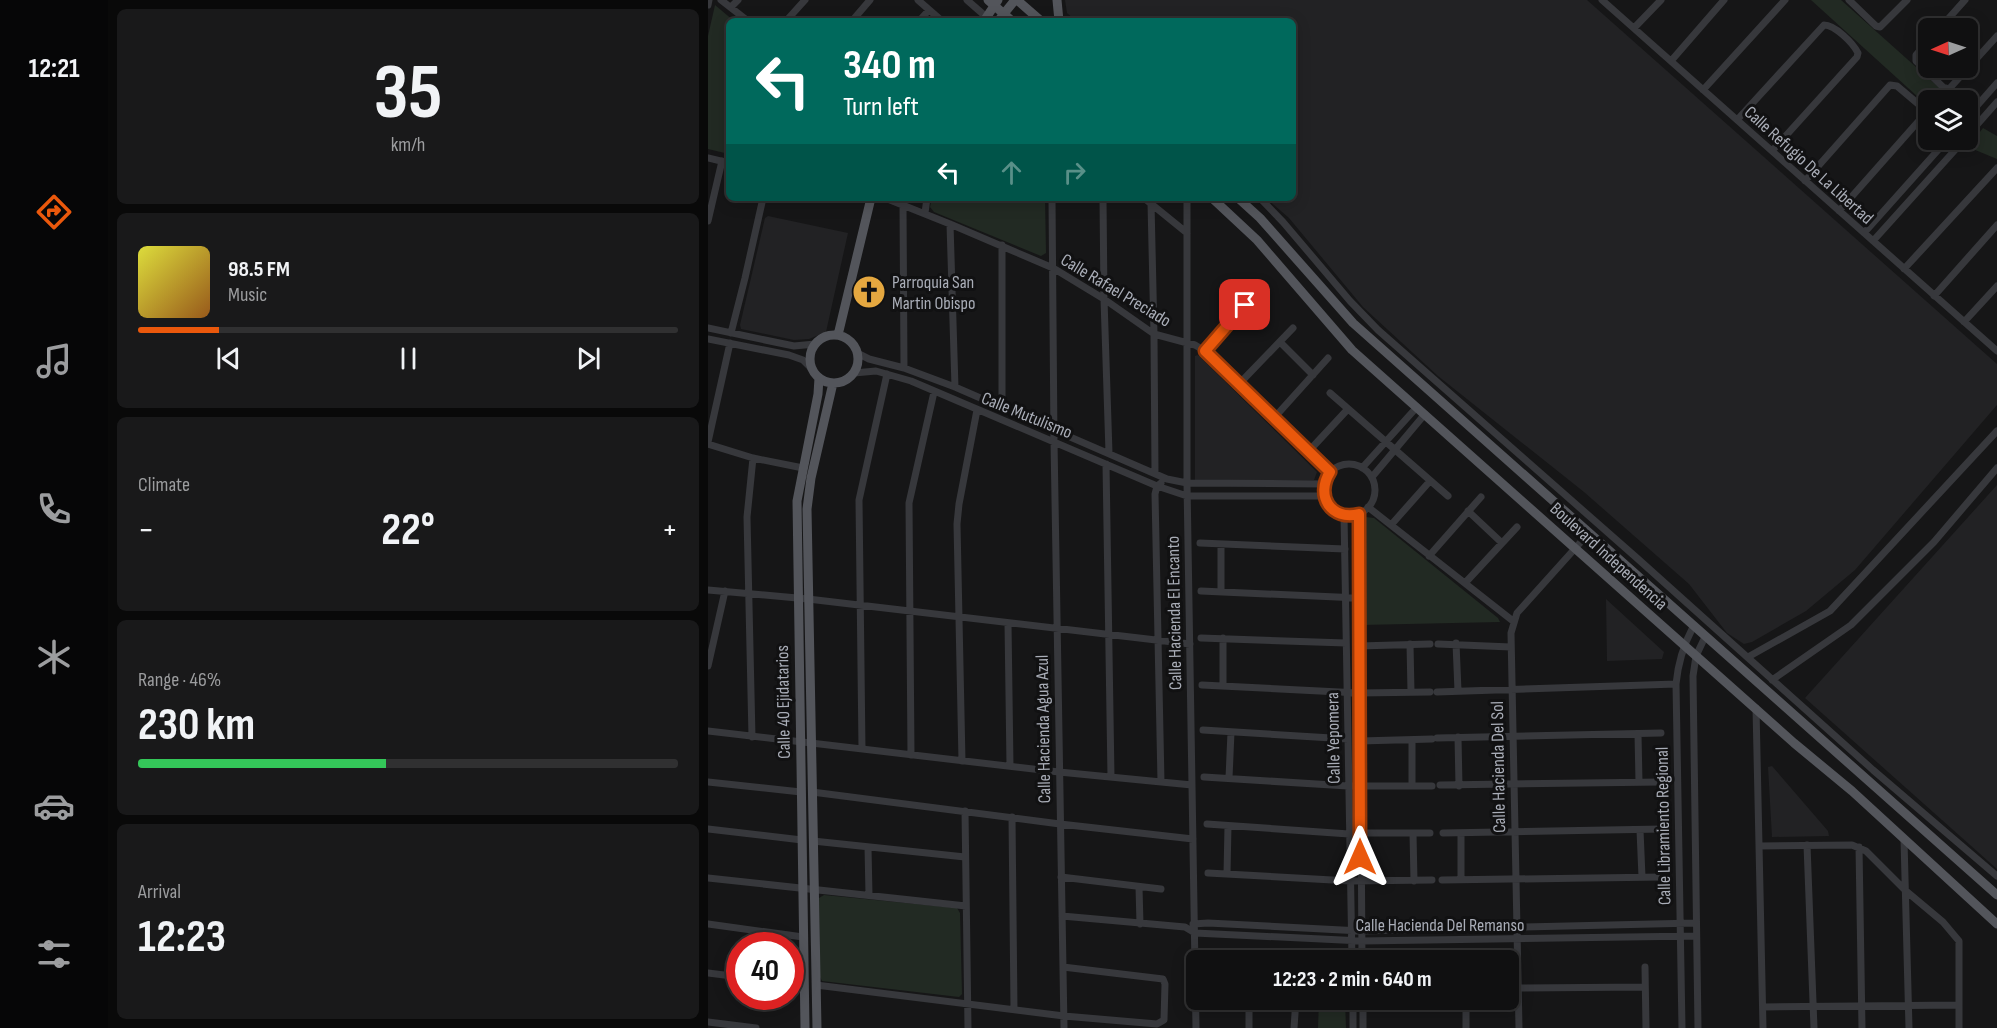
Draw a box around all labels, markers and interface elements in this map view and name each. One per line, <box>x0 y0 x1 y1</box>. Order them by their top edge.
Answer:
north arrow <box>1918 18 1978 78</box>
map controls <box>1918 18 1978 150</box>
text: 340 m <box>843 40 936 91</box>
icon: left <box>744 42 822 120</box>
text: 35 <box>373 47 443 140</box>
text: 12:21 <box>28 53 80 85</box>
button: layers <box>1918 90 1978 150</box>
text: Turn left <box>843 91 919 123</box>
street label: Calle Refugio De La Libertad <box>1740 102 1878 229</box>
text: km/h <box>391 133 425 157</box>
icon: left <box>932 156 965 189</box>
icon: ahead <box>995 156 1028 189</box>
icon: right <box>1058 156 1091 189</box>
icon: directions <box>33 191 75 233</box>
street label: Calle Rafael Preciado <box>1057 249 1175 332</box>
text: 98.5 FM <box>228 256 290 283</box>
place label: Parroquia San Martin Obispo <box>892 272 975 314</box>
church icon: Parroquia San Martin Obispo <box>851 274 887 310</box>
pin <box>1219 279 1270 330</box>
text: Music <box>228 283 267 307</box>
icon: arrive <box>1228 288 1261 321</box>
icon: music <box>33 340 75 382</box>
icon: previous <box>212 342 245 375</box>
icon: pause <box>392 342 425 375</box>
icon: next <box>572 342 605 375</box>
street label: Calle Mutulismo <box>978 388 1075 443</box>
text: Climate <box>138 473 190 497</box>
icon: phone <box>33 488 75 530</box>
street label: Boulevard Independencia <box>1546 498 1672 615</box>
text: 22° <box>381 503 435 558</box>
text: − <box>138 510 154 550</box>
text: + <box>662 510 678 550</box>
street label: Calle Hacienda El Encanto <box>1163 536 1186 690</box>
icon: climate <box>33 636 75 678</box>
street label: Calle 40 Ejidatarios <box>772 645 795 759</box>
street label: Calle Hacienda Agua Azul <box>1032 654 1055 803</box>
text: Range · 46% <box>138 668 221 692</box>
street label: Calle Yepomera <box>1322 692 1345 784</box>
text: 230 km <box>138 698 255 753</box>
street label: Calle Hacienda Del Sol <box>1487 701 1510 833</box>
street label: Calle Libramiento Regional <box>1652 747 1675 905</box>
icon: car <box>33 785 75 827</box>
position arrow <box>1328 825 1392 889</box>
text: Arrival <box>138 880 181 904</box>
text: 12:23 <box>138 910 226 965</box>
street label: Calle Hacienda Del Remanso <box>1356 915 1524 936</box>
speed limit sign: 40 <box>726 932 804 1010</box>
icon: filters <box>33 933 75 975</box>
text: 12:23 · 2 min · 640 m <box>1273 966 1432 993</box>

